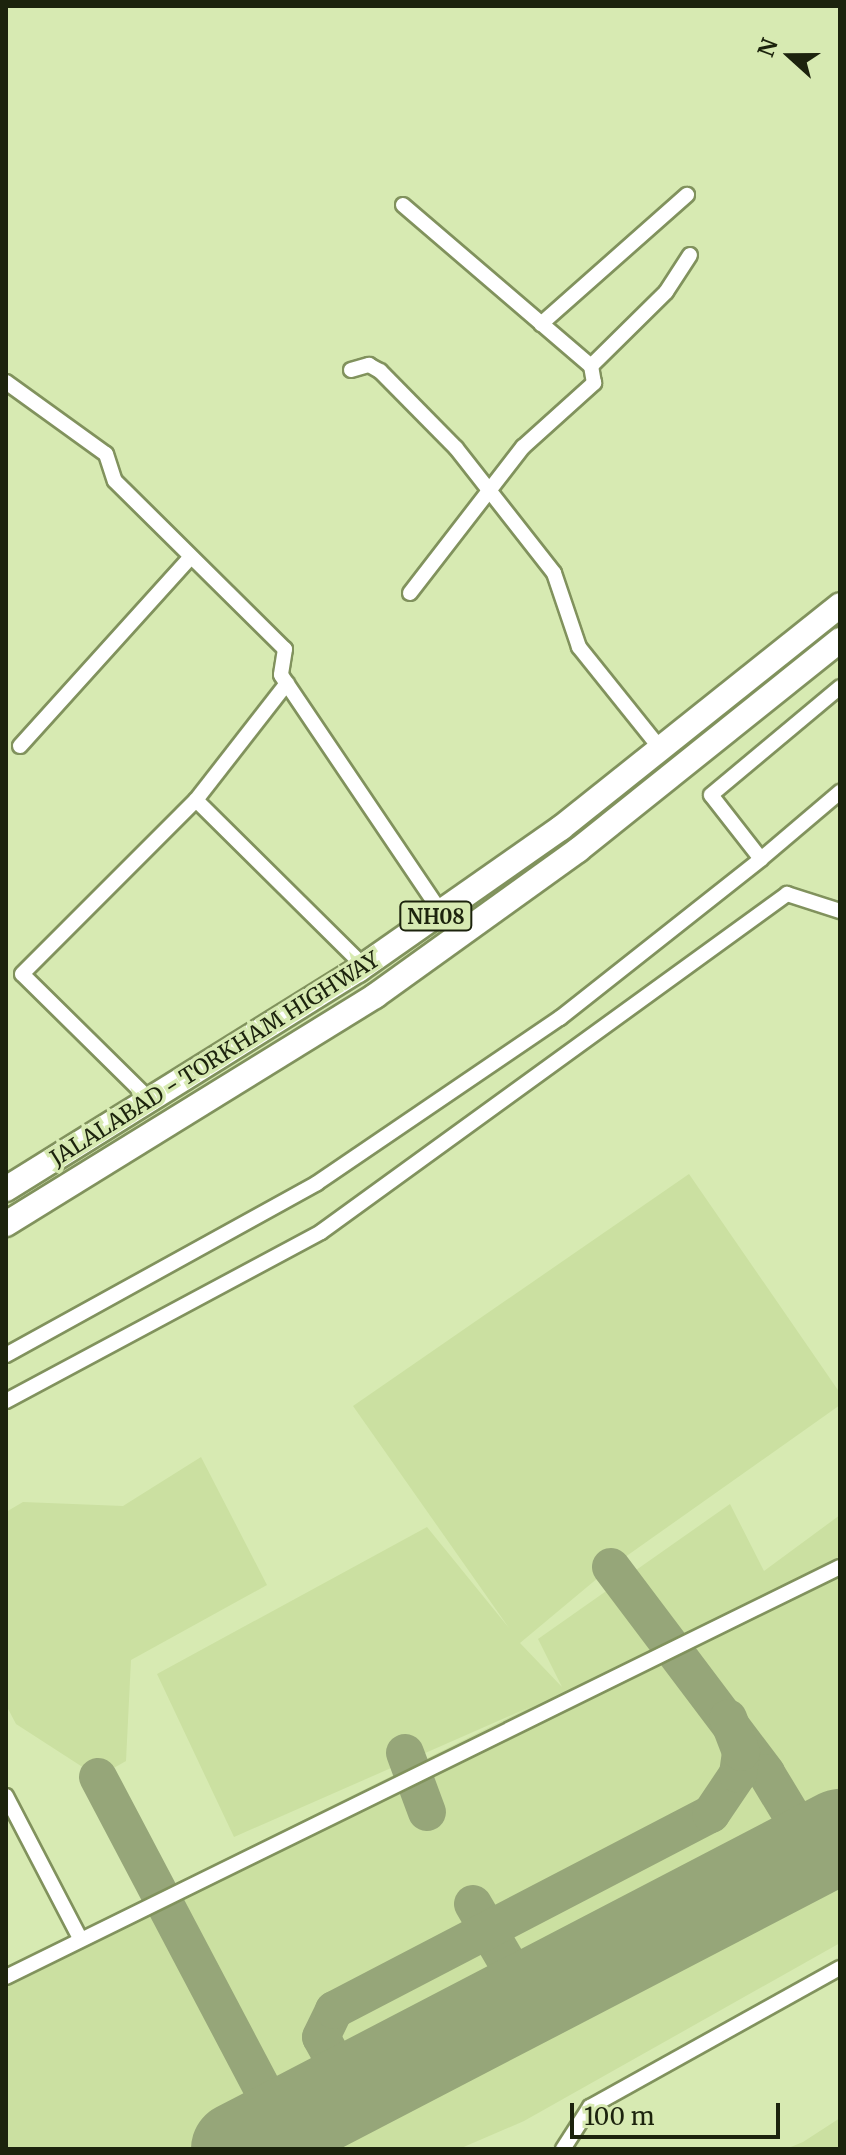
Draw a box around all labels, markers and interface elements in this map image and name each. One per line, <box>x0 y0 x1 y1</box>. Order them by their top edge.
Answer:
north arrow <box>750 16 830 96</box>
text: N <box>751 34 784 61</box>
road number: NH08 <box>398 900 474 932</box>
street label: JALALABAD - TORKHAM HIGHWAY <box>46 946 384 1172</box>
scale bar <box>574 2087 784 2137</box>
text: 100 m <box>584 2101 654 2132</box>

